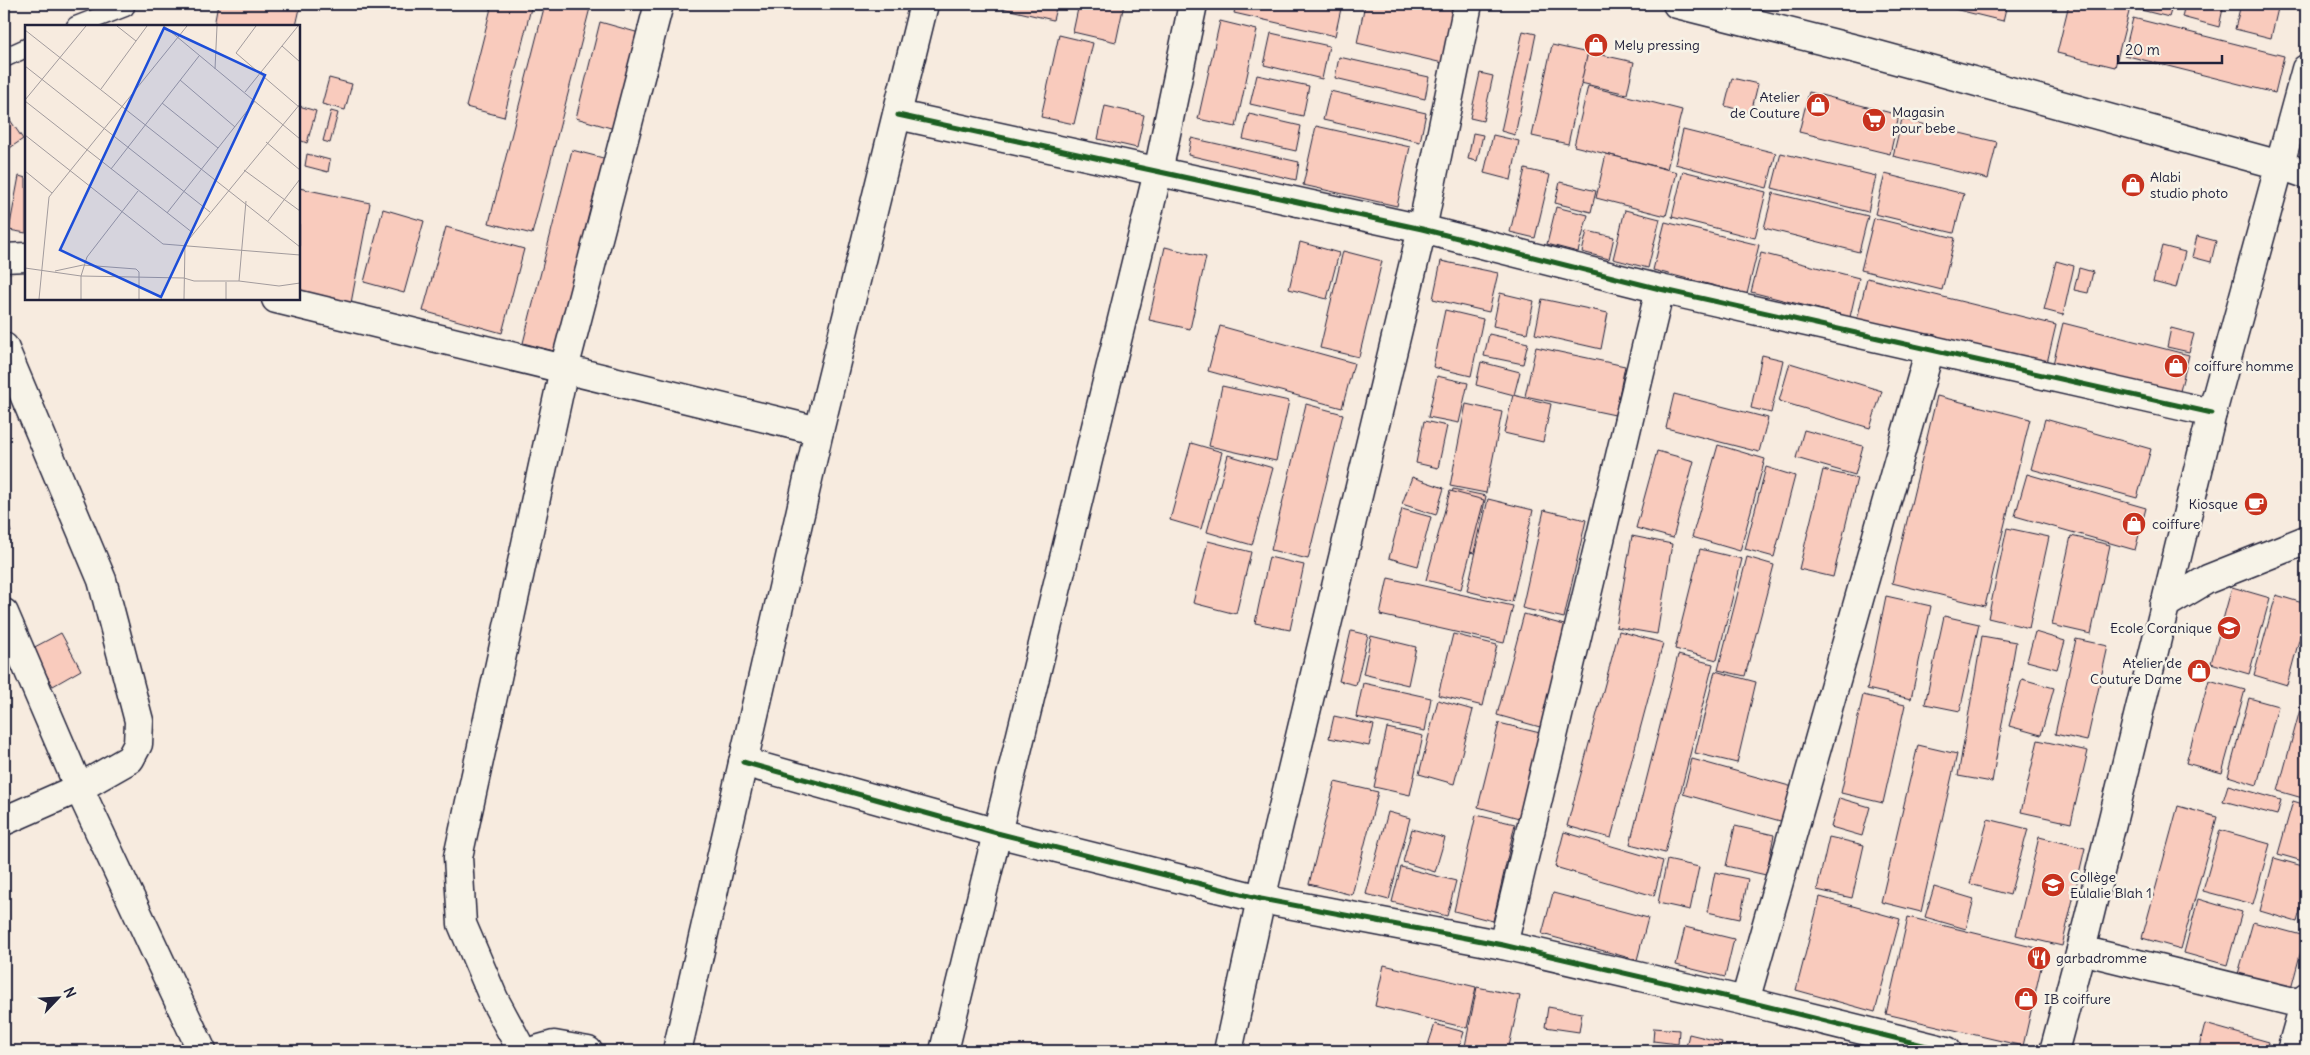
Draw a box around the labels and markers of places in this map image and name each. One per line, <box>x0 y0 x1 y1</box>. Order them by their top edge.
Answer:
shop icon: Mely pressing <box>1583 32 1609 58</box>
place label: Mely pressing <box>1614 36 1700 54</box>
place label: Atelier de Couture <box>1730 88 1800 122</box>
shop icon: Atelier de Couture <box>1805 92 1831 118</box>
place label: Magasin pour bebe <box>1892 103 1956 137</box>
supermarket icon: Magasin pour bebe <box>1861 107 1887 133</box>
place label: Alabi studio photo <box>2150 168 2228 202</box>
shop icon: Alabi studio photo <box>2120 172 2146 198</box>
shop icon: coiffure homme <box>2163 353 2189 379</box>
place label: coiffure homme <box>2194 357 2294 375</box>
cafe icon: Kiosque <box>2243 491 2269 517</box>
place label: Kiosque <box>2189 495 2238 513</box>
shop icon: coiffure <box>2121 511 2147 537</box>
place label: coiffure <box>2152 515 2200 533</box>
school or university icon: Ecole Coranique <box>2216 615 2242 641</box>
place label: Ecole Coranique <box>2110 619 2212 637</box>
place label: Atelier de Couture Dame <box>2090 654 2182 688</box>
shop icon: Atelier de Couture Dame <box>2186 658 2212 684</box>
place label: Collège Eulalie Blah 1 <box>2070 868 2152 902</box>
school or university icon: Collège Eulalie Blah 1 <box>2040 872 2066 898</box>
restaurant icon: garbadromme <box>2026 945 2052 971</box>
place label: garbadromme <box>2056 949 2147 967</box>
shop icon: IB coiffure <box>2013 986 2039 1012</box>
place label: IB coiffure <box>2044 990 2111 1008</box>

